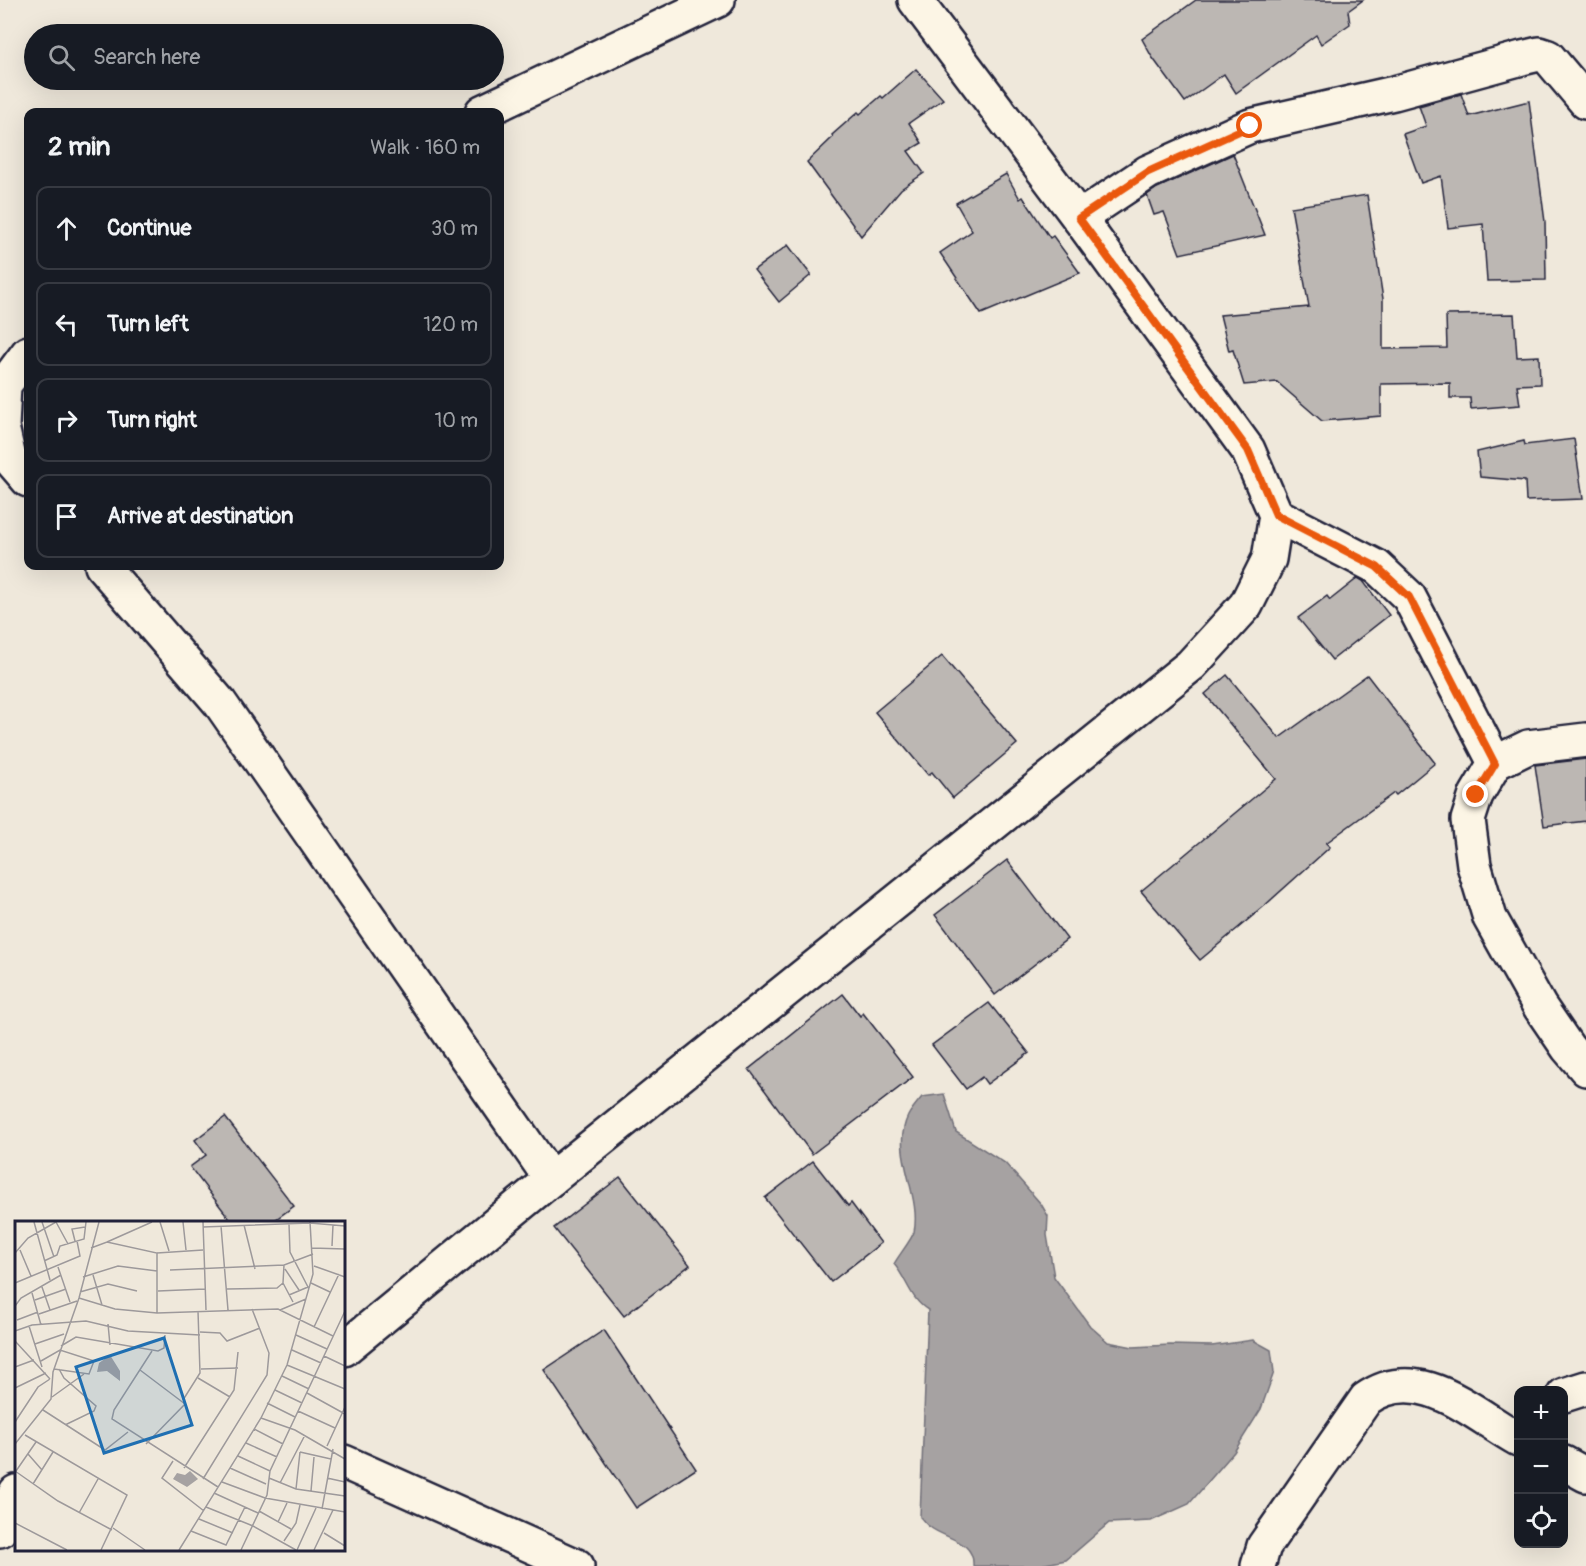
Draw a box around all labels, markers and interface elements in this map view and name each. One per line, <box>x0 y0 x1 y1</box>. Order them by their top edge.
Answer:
search box <box>24 24 504 90</box>
icon: search <box>45 41 78 74</box>
text: Search here <box>93 43 200 71</box>
route start <box>1236 112 1262 138</box>
text: 2 min <box>48 131 110 163</box>
text: Walk · 160 m <box>370 135 480 160</box>
icon: ahead <box>50 212 83 245</box>
text: Continue <box>107 214 191 242</box>
text: 30 m <box>431 216 478 241</box>
icon: left <box>50 308 83 341</box>
text: Turn left <box>107 310 189 338</box>
text: 120 m <box>423 312 478 337</box>
icon: right <box>50 404 83 437</box>
text: Turn right <box>107 406 197 434</box>
text: 10 m <box>434 408 478 433</box>
icon: arrive <box>50 500 83 533</box>
text: Arrive at destination <box>107 502 293 530</box>
route end <box>1462 781 1488 807</box>
inset map <box>15 1221 345 1551</box>
map controls <box>1514 1386 1568 1548</box>
button: + <box>1514 1386 1568 1440</box>
button: − <box>1514 1440 1568 1494</box>
button: locate <box>1514 1494 1568 1548</box>

